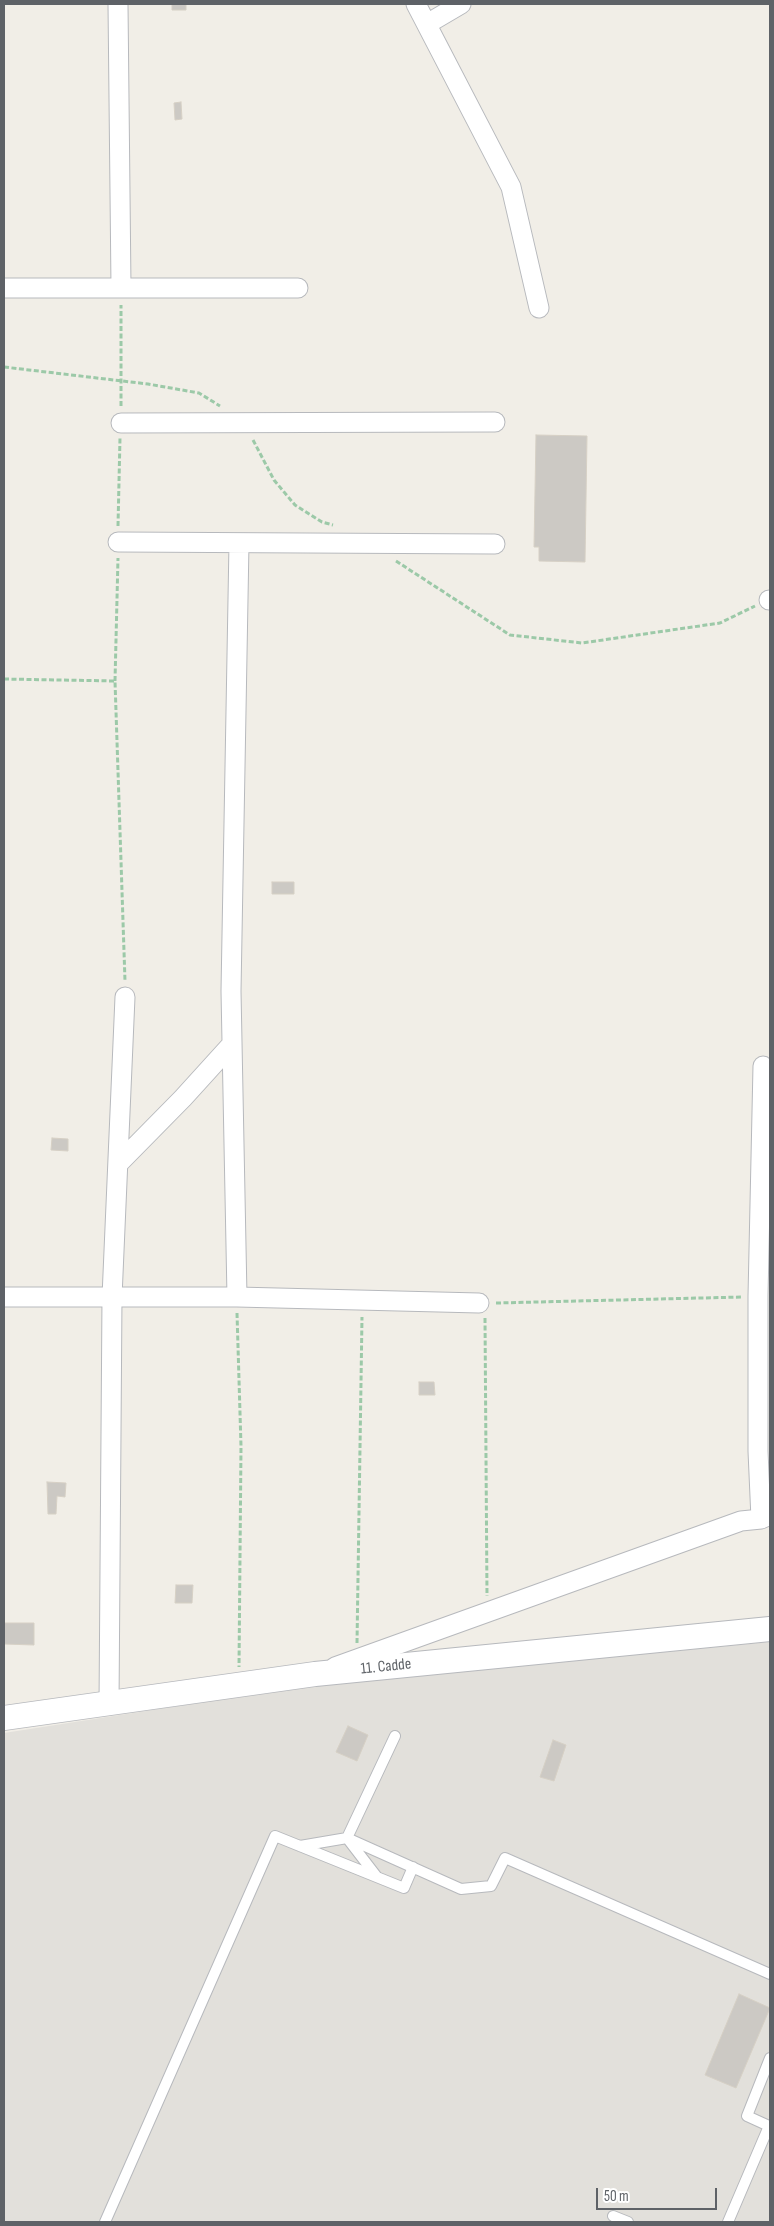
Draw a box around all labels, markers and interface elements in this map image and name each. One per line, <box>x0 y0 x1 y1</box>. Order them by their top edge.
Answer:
street label: 11. Cadde <box>360 1655 412 1679</box>
scale bar <box>599 2178 720 2210</box>
text: 50 m <box>604 2187 629 2206</box>

